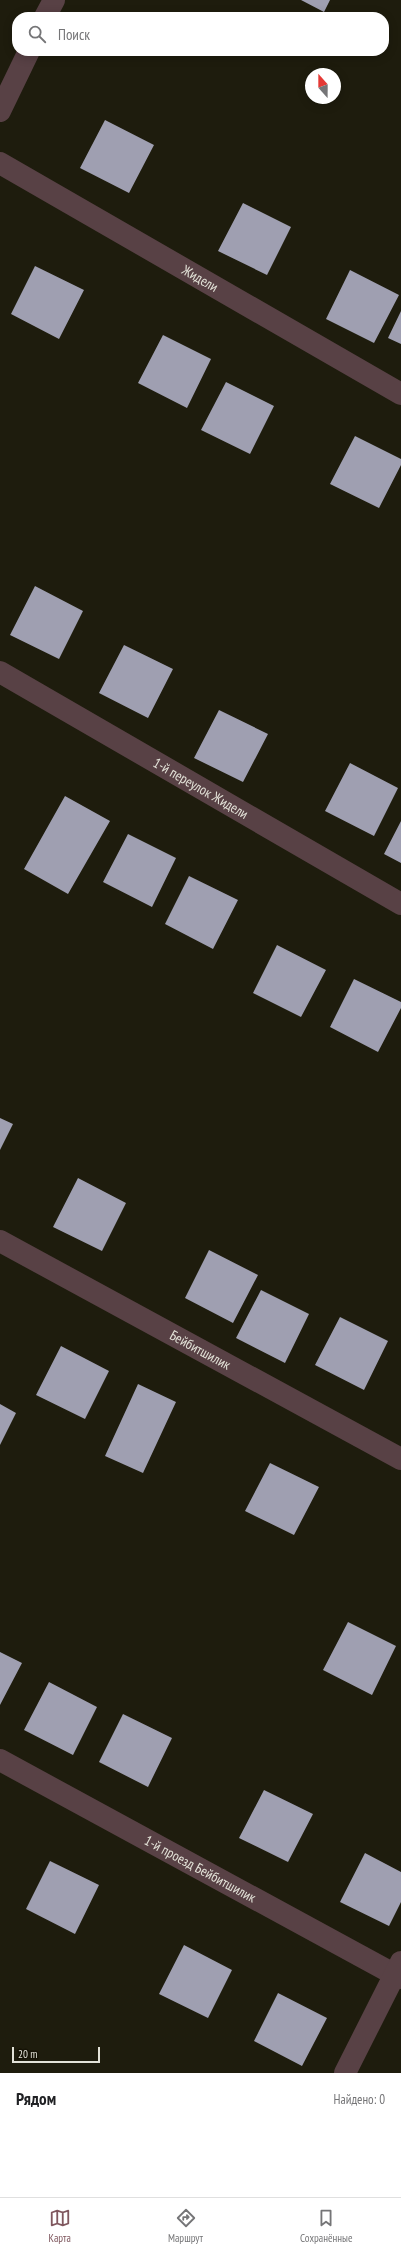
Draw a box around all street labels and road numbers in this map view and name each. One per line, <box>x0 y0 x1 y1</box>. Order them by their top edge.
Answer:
street label: Жидели <box>178 260 222 296</box>
street label: 1-й переулок Жидели <box>150 754 252 823</box>
street label: Бейбитшилик <box>167 1326 234 1374</box>
street label: 1-й проезд Бейбитшилик <box>141 1831 260 1907</box>

